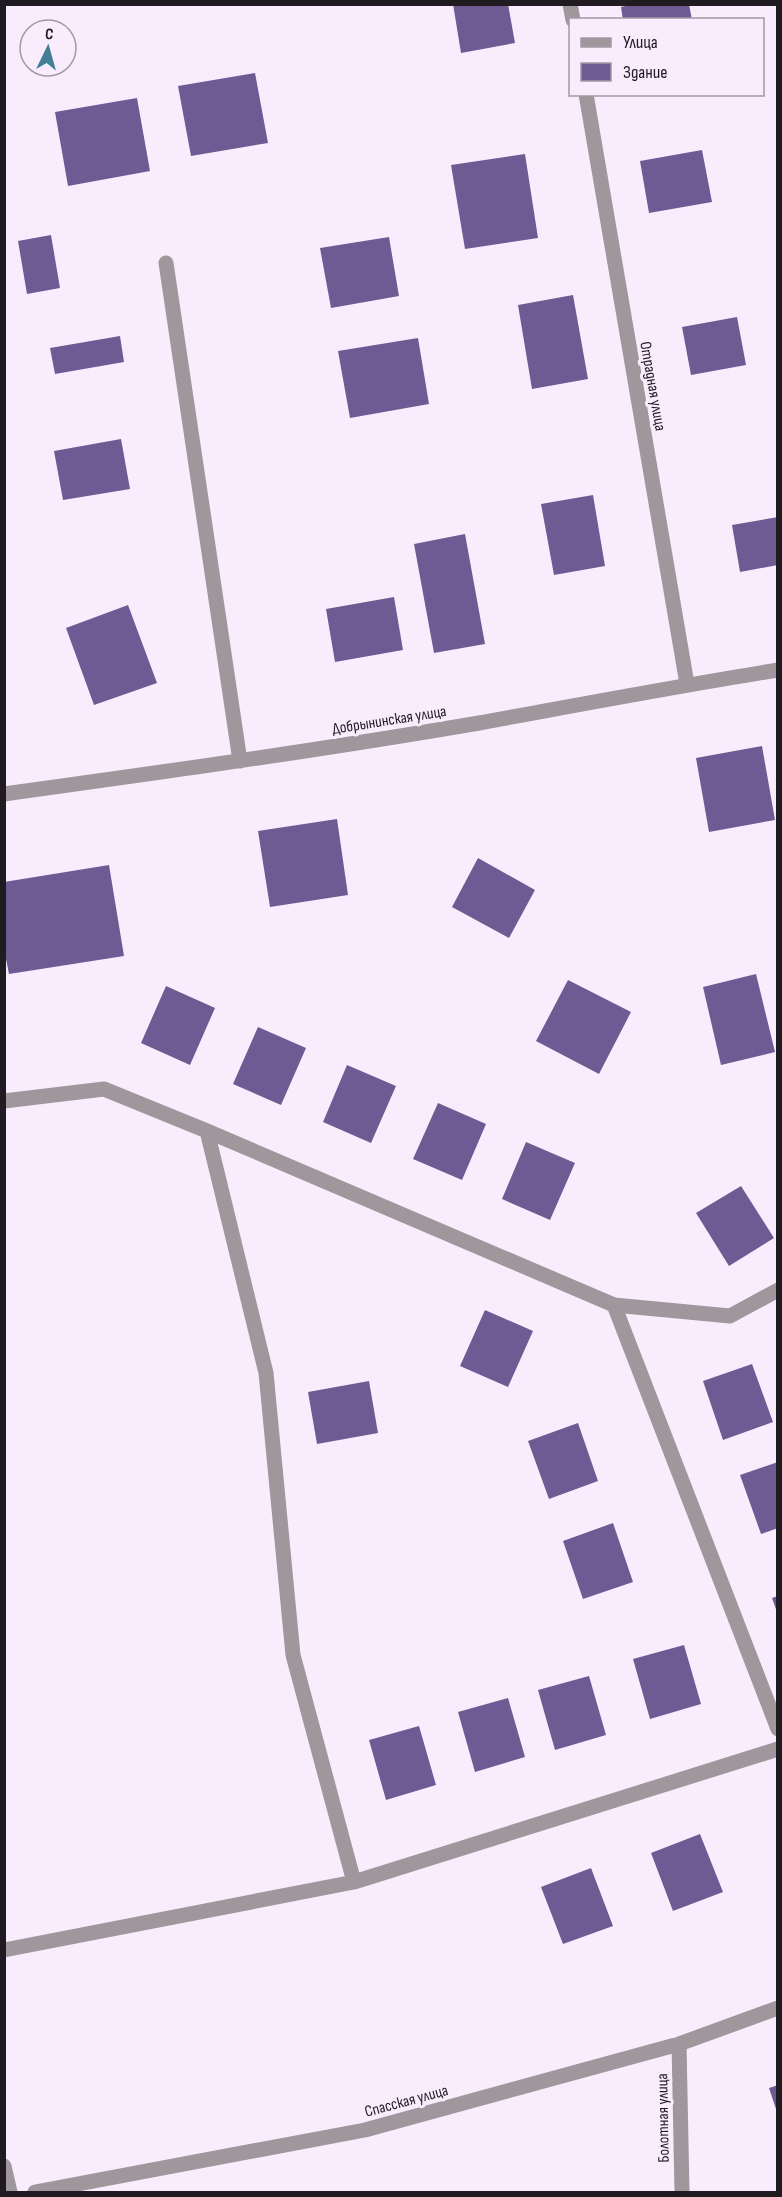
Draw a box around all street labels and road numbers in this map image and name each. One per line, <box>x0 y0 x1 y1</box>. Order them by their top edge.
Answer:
street label: Отрадная улица <box>635 340 670 432</box>
street label: Добрынинская улица <box>331 702 448 739</box>
street label: Болотная улица <box>653 2073 674 2163</box>
street label: Спасская улица <box>363 2081 450 2122</box>

